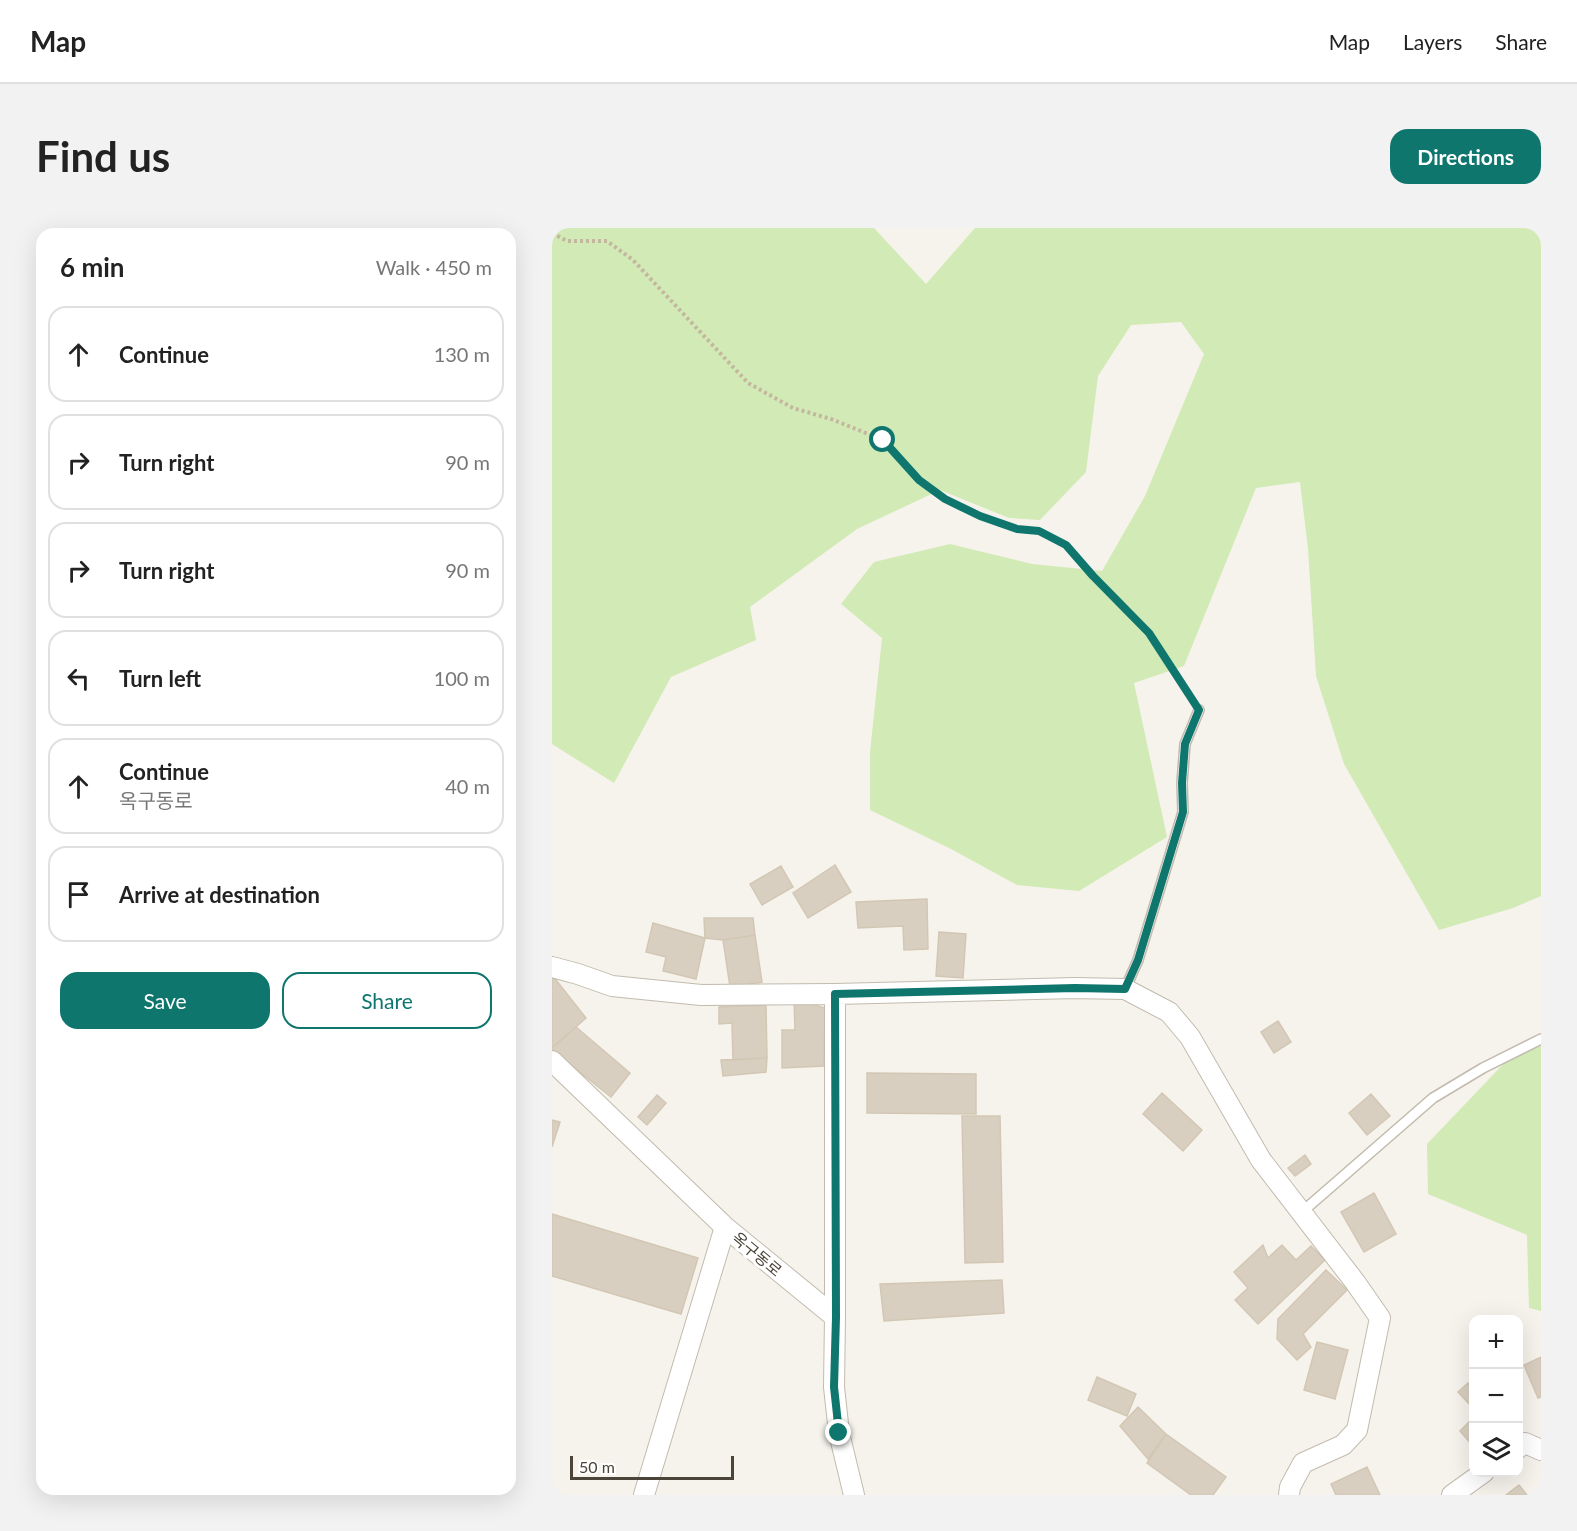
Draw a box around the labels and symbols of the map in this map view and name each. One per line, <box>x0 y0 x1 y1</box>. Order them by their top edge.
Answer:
route start <box>869 426 895 452</box>
street label: 옥구동로 <box>729 1227 786 1280</box>
route end <box>825 1419 851 1445</box>
scale bar <box>570 1453 734 1480</box>

